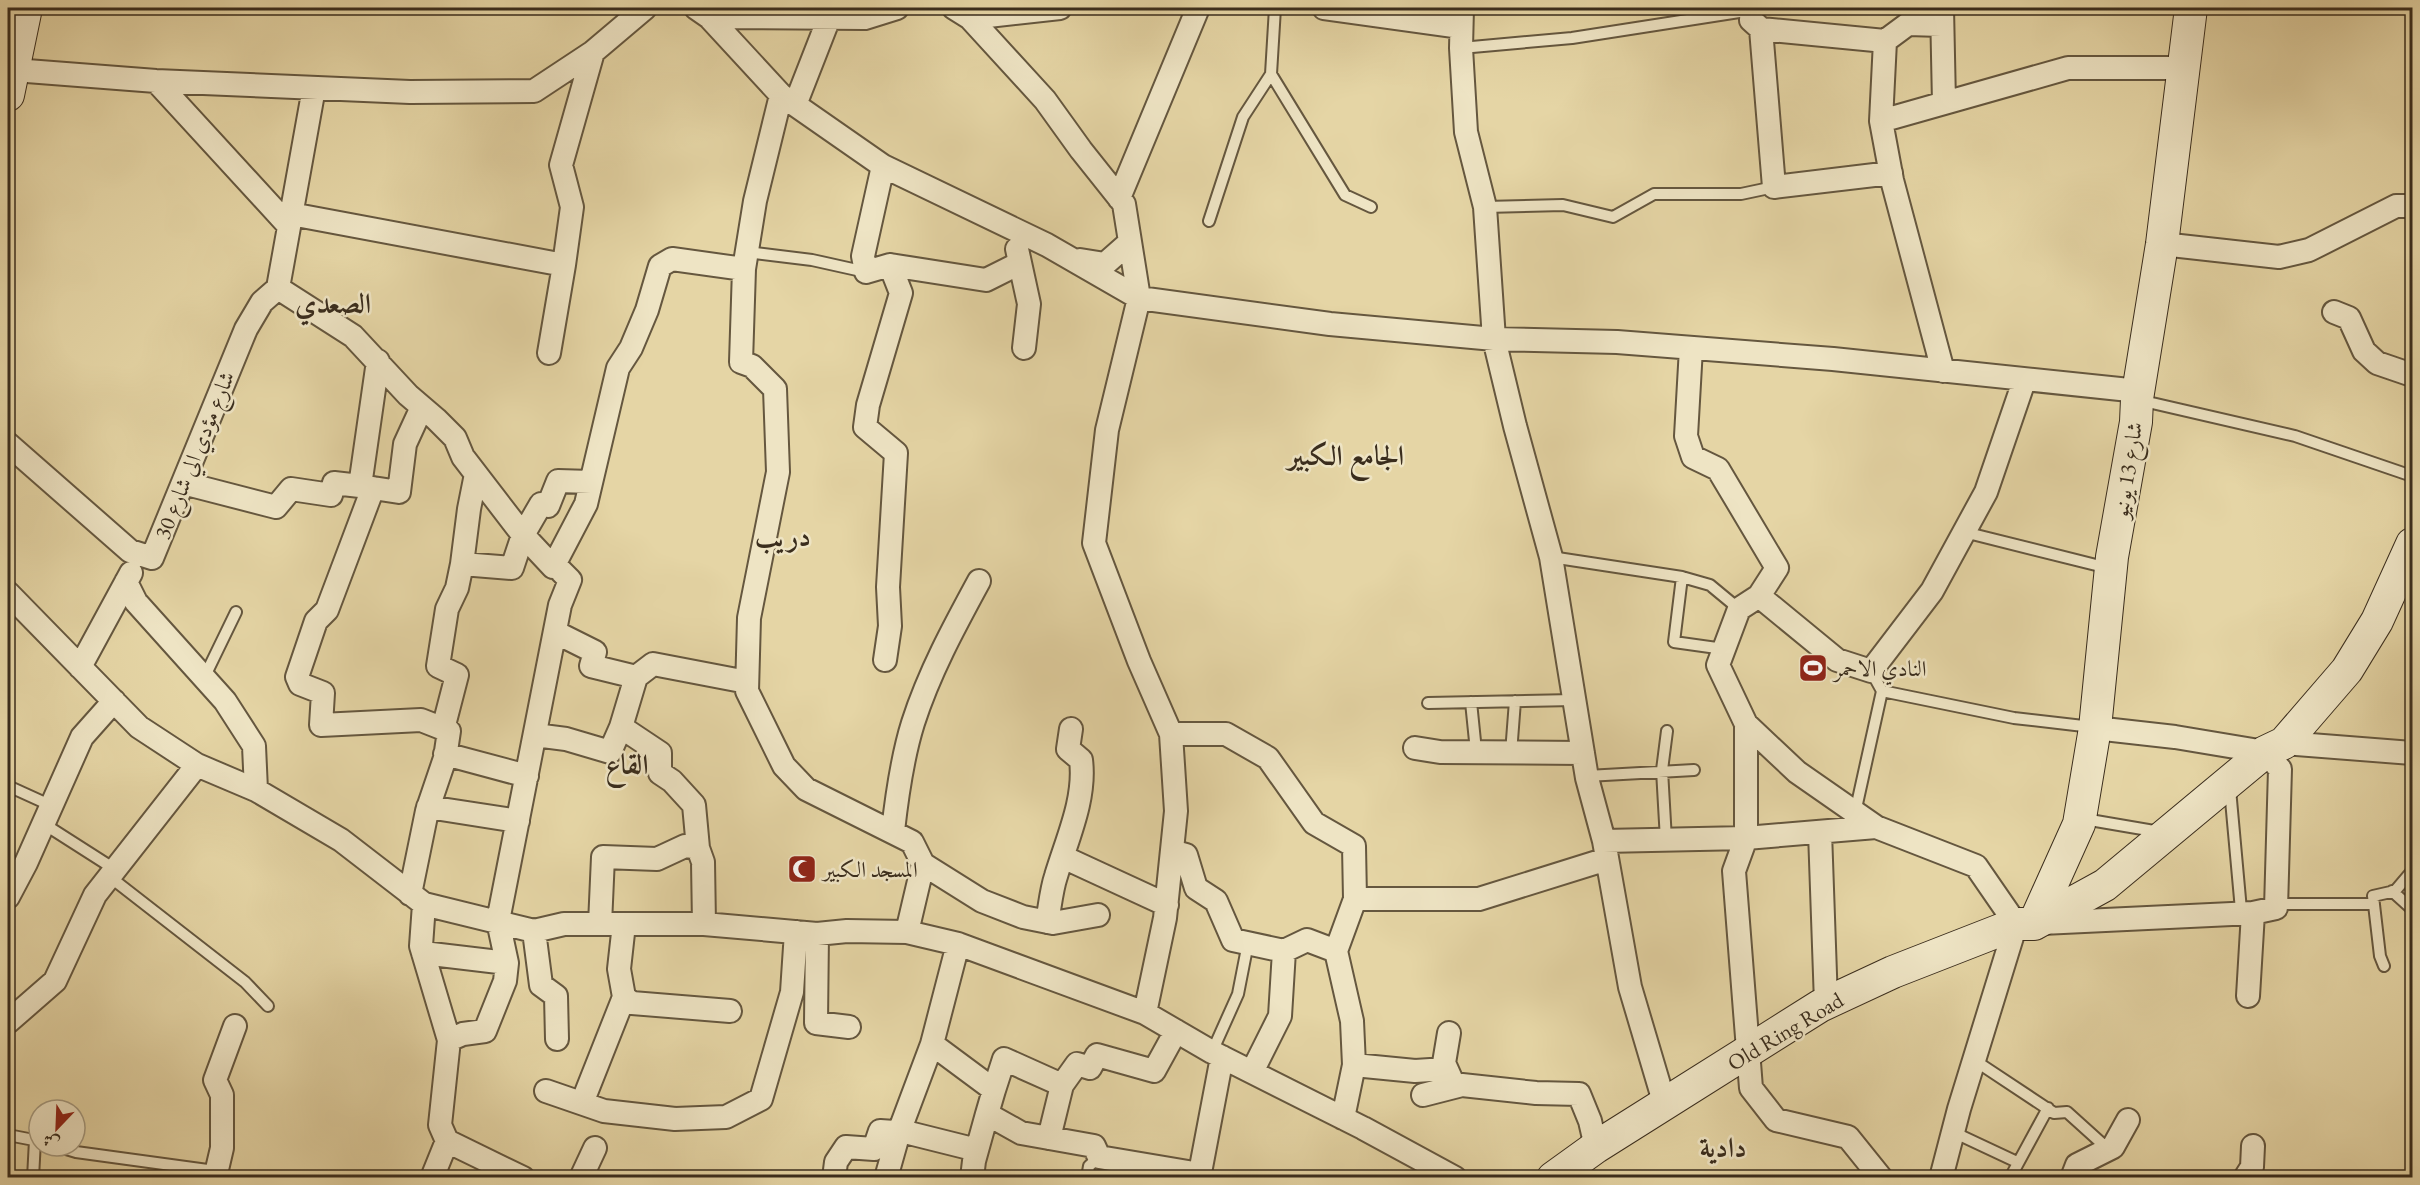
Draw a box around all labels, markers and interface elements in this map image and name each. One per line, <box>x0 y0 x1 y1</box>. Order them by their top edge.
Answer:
district label: الصعدي <box>295 285 371 326</box>
street label: شارع مؤدي الي شارع 30 <box>148 367 245 545</box>
street label: شارع 13 يونيو <box>2105 420 2153 523</box>
district label: الجامع الكبير <box>1285 437 1404 482</box>
district label: دريب <box>755 518 811 554</box>
sports icon: النادي الاحمر <box>1797 652 1829 684</box>
place label: النادي الاحمر <box>1832 654 1927 686</box>
district label: القاع <box>605 746 649 788</box>
mosque icon: المسجد الكبير <box>786 853 818 885</box>
place label: المسجد الكبير <box>821 855 918 884</box>
street label: Old Ring Road <box>1722 985 1849 1077</box>
north arrow <box>27 1098 87 1158</box>
text: ش <box>40 1129 63 1154</box>
district label: دادية <box>1699 1129 1747 1165</box>

